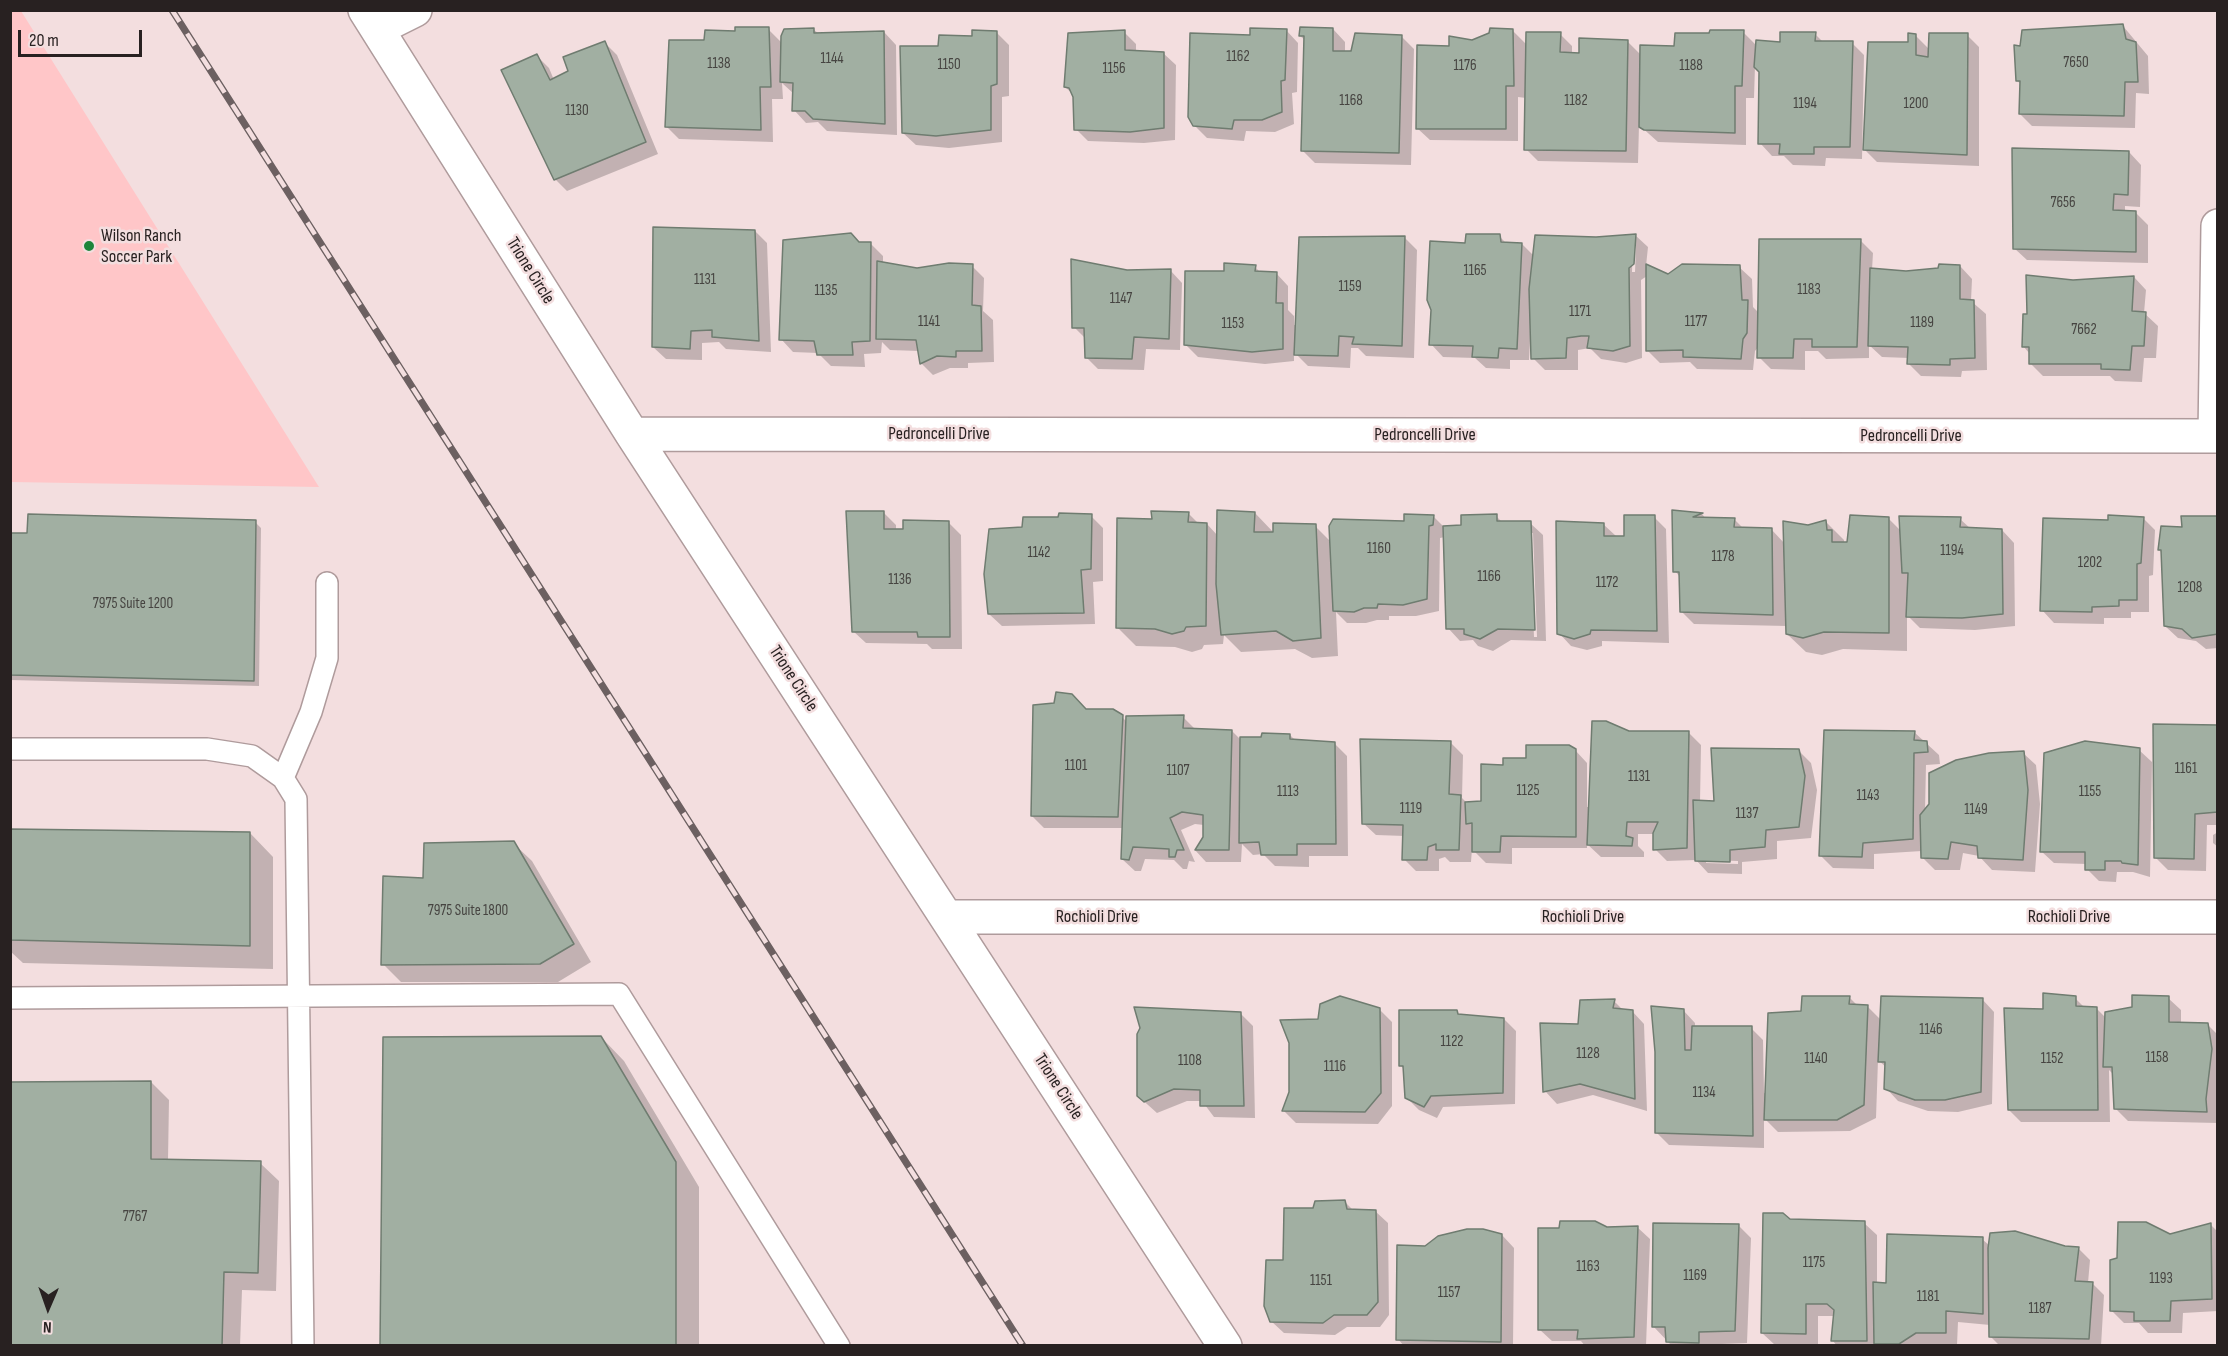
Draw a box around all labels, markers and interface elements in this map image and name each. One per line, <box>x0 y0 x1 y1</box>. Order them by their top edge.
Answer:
scale bar <box>21 18 146 56</box>
text: 20 m <box>29 30 59 51</box>
house number: 1162 <box>1226 48 1250 66</box>
house number: 1144 <box>820 50 844 68</box>
house number: 7650 <box>2063 54 2089 72</box>
house number: 1138 <box>707 55 731 73</box>
house number: 1150 <box>937 56 961 74</box>
house number: 1176 <box>1453 57 1477 75</box>
house number: 1188 <box>1679 57 1703 75</box>
house number: 1156 <box>1102 60 1126 78</box>
house number: 1168 <box>1339 92 1363 110</box>
house number: 1182 <box>1564 92 1588 110</box>
house number: 1194 <box>1793 95 1817 113</box>
house number: 1200 <box>1904 95 1928 113</box>
house number: 1130 <box>565 102 589 120</box>
house number: 7656 <box>2050 194 2076 212</box>
place label: Wilson Ranch Soccer Park <box>101 225 182 268</box>
street label: Trione Circle <box>501 234 559 308</box>
marker: Wilson Ranch Soccer Park <box>82 239 96 253</box>
house number: 1165 <box>1463 262 1487 280</box>
house number: 1131 <box>694 271 716 289</box>
house number: 1159 <box>1338 278 1362 296</box>
house number: 1183 <box>1797 281 1821 299</box>
house number: 1135 <box>815 282 837 300</box>
house number: 1147 <box>1110 290 1132 308</box>
house number: 1171 <box>1569 303 1591 321</box>
house number: 1141 <box>918 313 940 331</box>
house number: 1177 <box>1685 313 1707 331</box>
house number: 1189 <box>1910 314 1934 332</box>
house number: 1153 <box>1222 315 1244 333</box>
house number: 7662 <box>2071 321 2097 339</box>
street label: Pedroncelli Drive <box>888 423 990 445</box>
street label: Pedroncelli Drive <box>1374 424 1476 446</box>
street label: Pedroncelli Drive <box>1860 425 1962 447</box>
house number: 1160 <box>1367 540 1391 558</box>
house number: 1194 <box>1940 542 1964 560</box>
house number: 1142 <box>1027 544 1051 562</box>
house number: 1178 <box>1712 548 1734 566</box>
house number: 1202 <box>2078 554 2102 572</box>
house number: 1166 <box>1477 568 1501 586</box>
house number: 1136 <box>888 571 912 589</box>
house number: 1172 <box>1596 574 1618 592</box>
house number: 1208 <box>2178 579 2202 597</box>
house number: 7975 Suite 1200 <box>93 595 173 613</box>
street label: Trione Circle <box>764 642 822 716</box>
house number: 1101 <box>1065 757 1087 775</box>
house number: 1161 <box>2175 760 2197 778</box>
house number: 1107 <box>1166 762 1190 780</box>
house number: 1131 <box>1628 768 1650 786</box>
house number: 1125 <box>1517 782 1539 800</box>
house number: 1113 <box>1277 783 1299 801</box>
house number: 1155 <box>2079 783 2101 801</box>
house number: 1143 <box>1856 787 1880 805</box>
house number: 1119 <box>1400 800 1422 818</box>
house number: 1149 <box>1964 801 1988 819</box>
house number: 1137 <box>1736 805 1758 823</box>
house number: 7975 Suite 1800 <box>428 902 508 920</box>
street label: Rochioli Drive <box>1056 906 1138 928</box>
street label: Rochioli Drive <box>1542 906 1624 928</box>
street label: Rochioli Drive <box>2028 906 2110 928</box>
house number: 1146 <box>1919 1021 1943 1039</box>
house number: 1122 <box>1440 1033 1464 1051</box>
house number: 1128 <box>1576 1045 1600 1063</box>
house number: 1158 <box>2145 1049 2169 1067</box>
street label: Trione Circle <box>1029 1050 1087 1124</box>
house number: 1140 <box>1804 1050 1828 1068</box>
house number: 1152 <box>2041 1050 2063 1068</box>
house number: 1108 <box>1178 1052 1202 1070</box>
house number: 1116 <box>1324 1058 1346 1076</box>
house number: 1134 <box>1692 1084 1716 1102</box>
house number: 7767 <box>123 1208 147 1226</box>
house number: 1175 <box>1803 1254 1825 1272</box>
house number: 1163 <box>1576 1258 1600 1276</box>
house number: 1169 <box>1683 1267 1707 1285</box>
house number: 1193 <box>2149 1270 2173 1288</box>
house number: 1151 <box>1310 1272 1332 1290</box>
north arrow <box>18 1278 78 1338</box>
house number: 1157 <box>1438 1284 1460 1302</box>
house number: 1181 <box>1917 1288 1939 1306</box>
house number: 1187 <box>2028 1300 2052 1318</box>
text: N <box>43 1317 52 1336</box>

